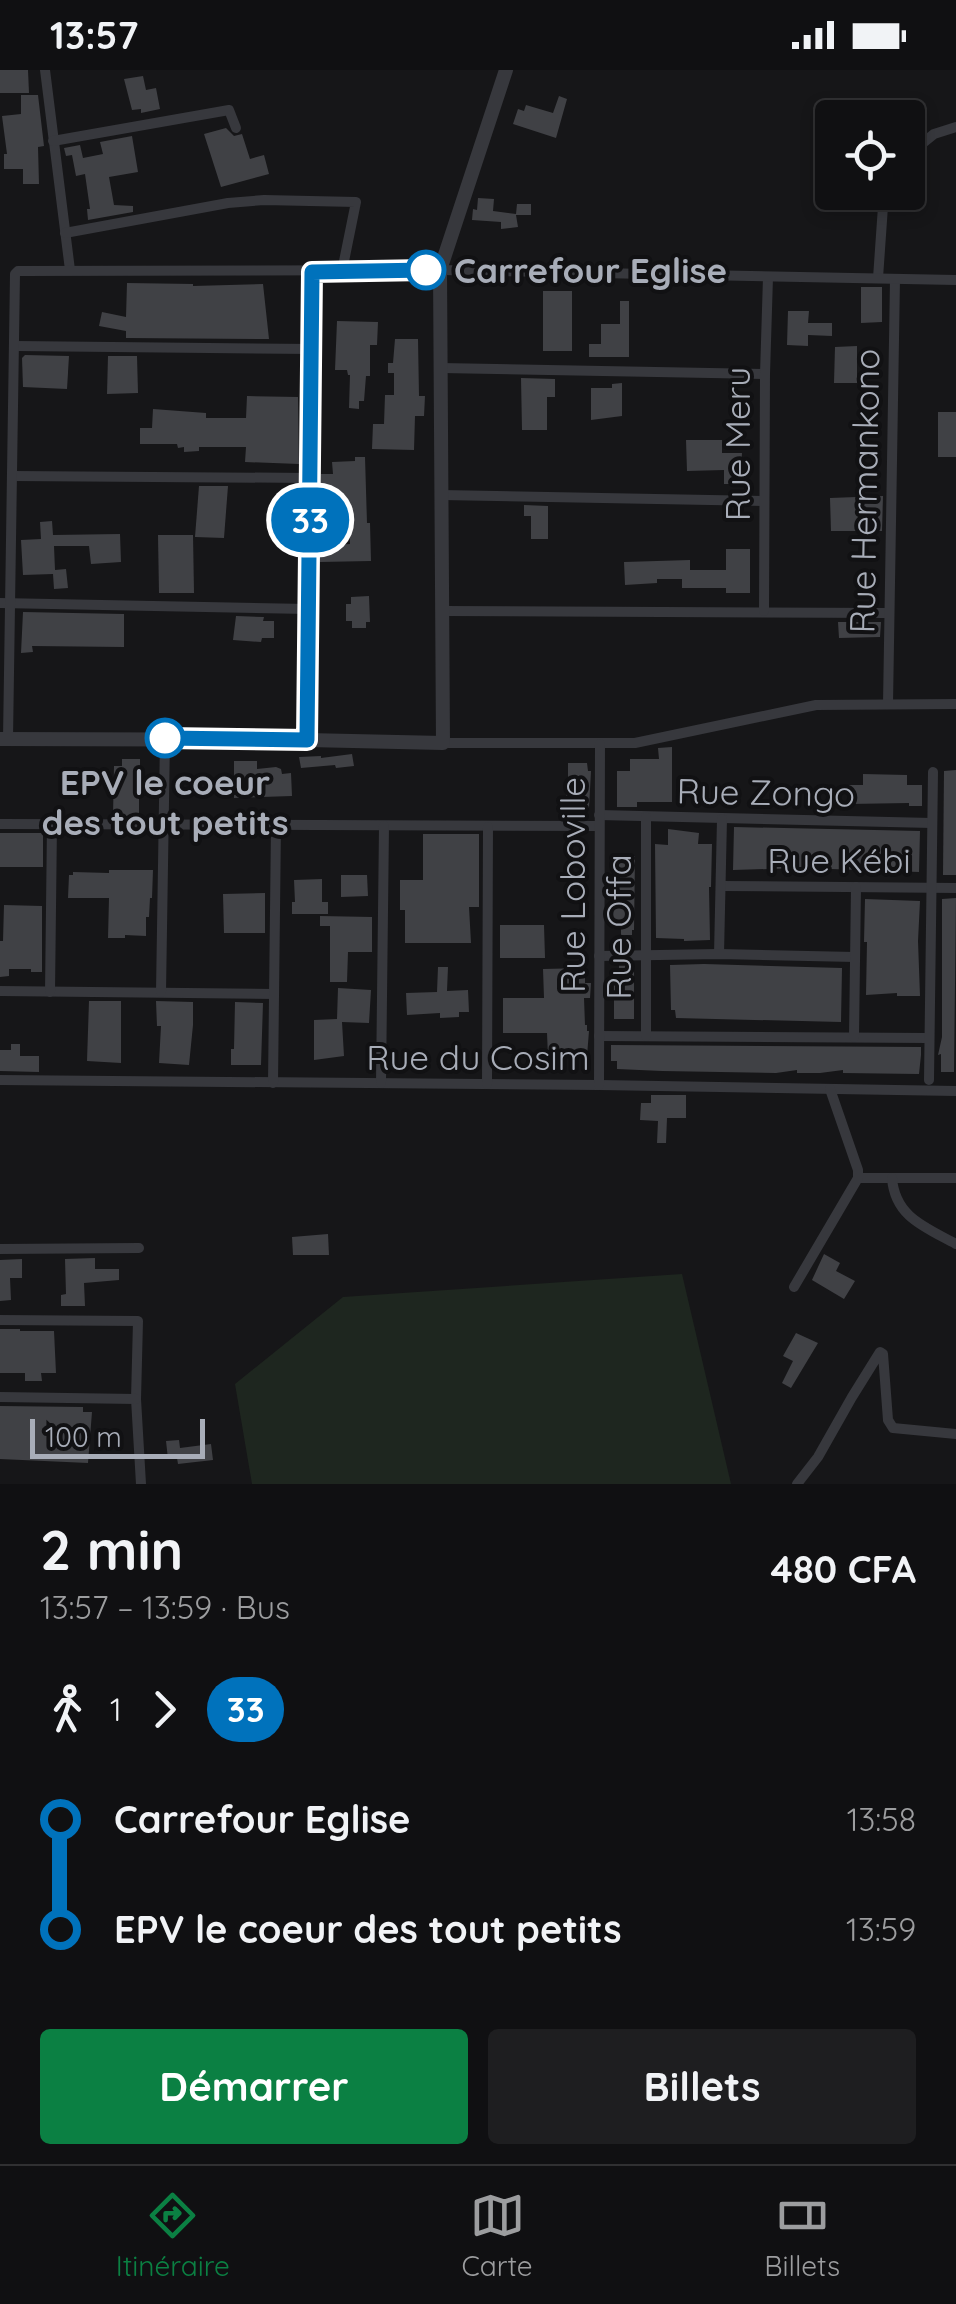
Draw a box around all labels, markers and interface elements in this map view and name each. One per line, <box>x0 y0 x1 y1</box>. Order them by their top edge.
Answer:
text: 13:57 <box>50 11 138 59</box>
map controls <box>815 100 925 210</box>
button: locate <box>815 100 925 210</box>
place label: Carrefour Eglise <box>454 248 727 292</box>
marker: Carrefour Eglise <box>407 251 445 289</box>
street label: Rue Hermankono <box>840 348 888 634</box>
street label: Rue Meru <box>715 367 759 521</box>
line badge: 33 <box>265 488 355 552</box>
text: 33 <box>291 498 329 542</box>
marker: EPV le coeur des tout petits <box>146 719 184 757</box>
place label: EPV le coeur des tout petits <box>41 760 289 844</box>
street label: Rue Zongo <box>676 768 856 816</box>
street label: Rue Loboville <box>550 777 594 993</box>
street label: Rue Kébi <box>767 838 911 882</box>
street label: Rue Offa <box>596 854 640 1000</box>
street label: Rue du Cosim <box>366 1035 590 1079</box>
scale bar <box>30 1414 205 1458</box>
text: 100 m <box>45 1419 122 1454</box>
text: 2 min <box>40 1515 183 1584</box>
text: 480 CFA <box>771 1545 916 1593</box>
text: 13:57 – 13:59 · Bus <box>40 1587 290 1627</box>
icon: walk <box>40 1682 95 1737</box>
icon: forward <box>137 1682 192 1737</box>
text: 33 <box>227 1687 264 1731</box>
text: 1 <box>110 1689 122 1729</box>
text: Carrefour Eglise <box>114 1795 410 1843</box>
text: 13:58 <box>847 1799 916 1839</box>
text: EPV le coeur des tout petits <box>114 1905 622 1953</box>
text: 13:59 <box>846 1909 916 1949</box>
button: Démarrer <box>40 2029 468 2144</box>
button: Billets <box>488 2029 916 2144</box>
tab: Itinéraire <box>116 2188 230 2283</box>
tab: Carte <box>461 2188 533 2283</box>
tab: Billets <box>764 2188 840 2283</box>

